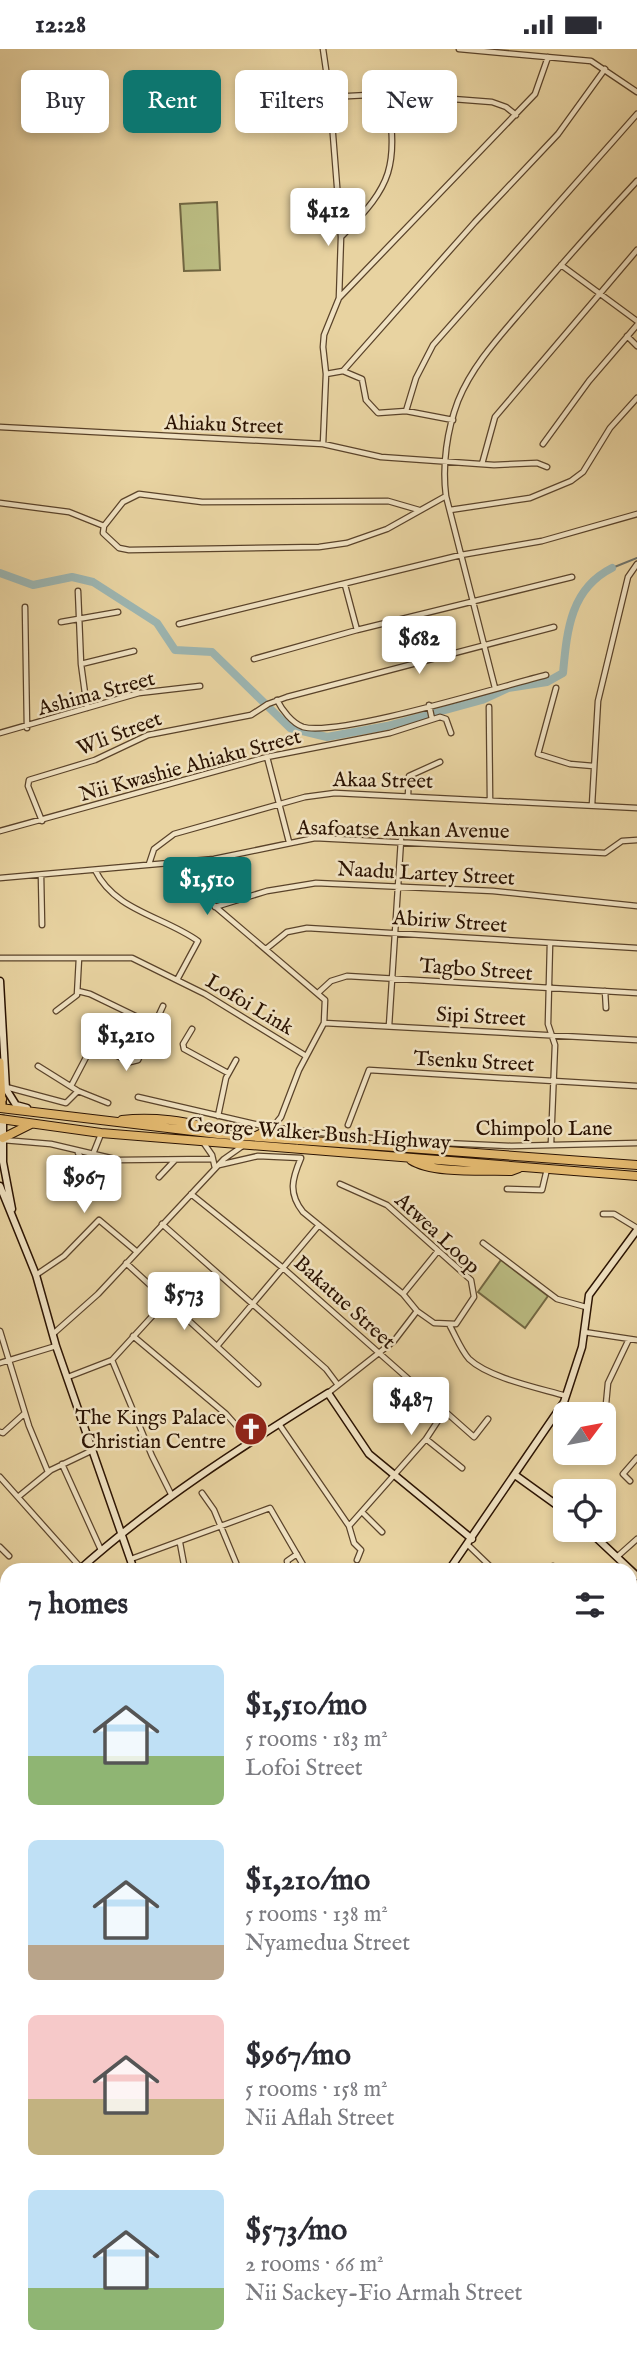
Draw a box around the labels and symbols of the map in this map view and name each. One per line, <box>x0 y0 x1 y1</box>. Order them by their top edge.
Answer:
pin: $412 <box>287 189 369 248</box>
street label: Ahiaku Street <box>163 410 284 441</box>
pin: $682 <box>378 617 460 676</box>
street label: Ashima Street <box>34 666 158 723</box>
street label: Wli Street <box>73 706 166 763</box>
street label: Nii Kwashie Ahiaku Street <box>76 724 304 809</box>
street label: Akaa Street <box>332 767 433 796</box>
street label: Asafoatse Ankan Avenue <box>295 815 510 846</box>
street label: Naadu Lartey Street <box>336 856 516 893</box>
pin: $1,510 <box>150 857 264 917</box>
street label: Abiriw Street <box>391 905 508 940</box>
street label: Tagbo Street <box>418 953 533 988</box>
street label: Lofoi Link <box>200 968 299 1043</box>
street label: Sipi Street <box>435 1002 527 1033</box>
pin: $1,210 <box>69 1013 183 1073</box>
street label: Tsenku Street <box>413 1046 535 1079</box>
street label: George Walker Bush Highway <box>186 1112 452 1157</box>
street label: Chimpolo Lane <box>475 1116 613 1143</box>
pin: $967 <box>43 1155 125 1215</box>
street label: Atwea Loop <box>388 1187 486 1281</box>
street label: Bakatue Street <box>287 1250 401 1356</box>
pin: $573 <box>143 1273 225 1332</box>
pin: $487 <box>370 1377 452 1437</box>
north arrow <box>553 1402 616 1465</box>
place label: The Kings Palace Christian Centre <box>75 1405 226 1456</box>
church icon: The Kings Palace Christian Centre <box>232 1410 270 1448</box>

